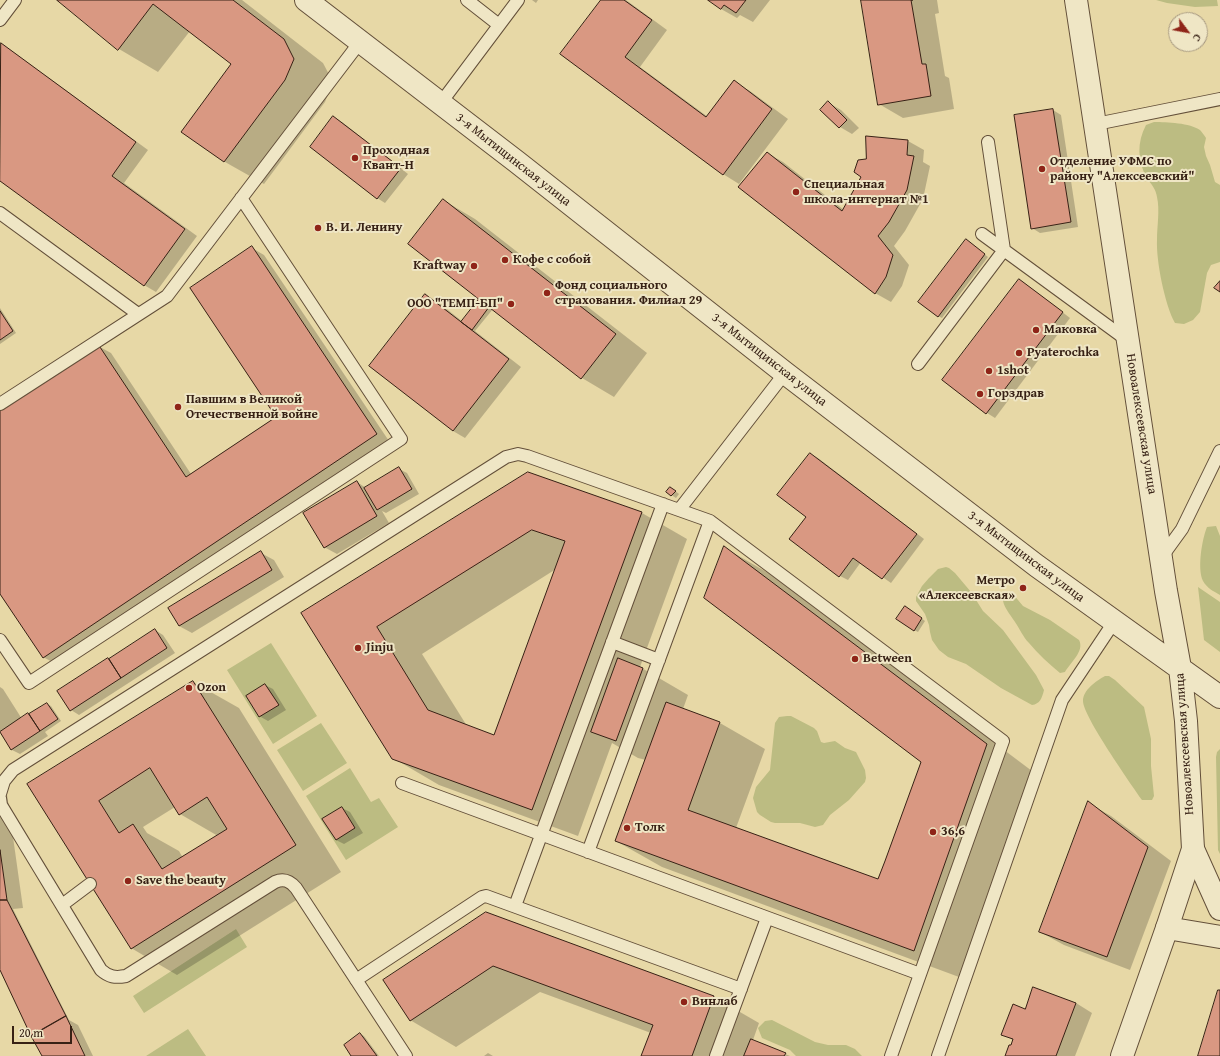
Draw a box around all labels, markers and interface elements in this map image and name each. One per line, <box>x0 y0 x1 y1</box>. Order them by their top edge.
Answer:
north arrow <box>1168 12 1208 52</box>
text: С <box>1189 31 1206 45</box>
street label: 3-я Мытищинская улица <box>452 110 574 210</box>
place label: Проходная Квант-Н <box>363 143 429 174</box>
marker: Проходная Квант-Н <box>350 153 360 163</box>
place label: Отделение УФМС по району "Алексеевский" <box>1050 154 1195 185</box>
marker: Отделение УФМС по району "Алексеевский" <box>1037 164 1047 174</box>
place label: Специальная школа-интернат №1 <box>804 177 929 208</box>
marker: Специальная школа-интернат №1 <box>791 187 801 197</box>
place label: В. И. Ленину <box>326 220 402 236</box>
marker: В. И. Ленину <box>313 223 323 233</box>
place label: Кофе с собой <box>513 252 591 268</box>
marker: Кофе с собой <box>500 255 510 265</box>
place label: Kraftway <box>413 258 466 274</box>
marker: Kraftway <box>469 261 479 271</box>
place label: Фонд социального страхования. Филиал 29 <box>555 278 702 309</box>
marker: Фонд социального страхования. Филиал 29 <box>542 288 552 298</box>
place label: ООО "ТЕМП-БП" <box>407 296 503 312</box>
marker: ООО "ТЕМП-БП" <box>506 299 516 309</box>
street label: 3-я Мытищинская улица <box>708 310 830 410</box>
place label: Маковка <box>1044 322 1097 338</box>
marker: Маковка <box>1031 325 1041 335</box>
place label: Pyaterochka <box>1027 345 1099 361</box>
marker: Pyaterochka <box>1014 348 1024 358</box>
street label: Новоалексеевская улица <box>1122 353 1160 495</box>
place label: 1shot <box>997 363 1029 379</box>
marker: 1shot <box>984 366 994 376</box>
place label: Горздрав <box>988 386 1044 402</box>
marker: Горздрав <box>975 389 985 399</box>
place label: Павшим в Великой Отечественной войне <box>186 392 318 423</box>
marker: Павшим в Великой Отечественной войне <box>173 402 183 412</box>
street label: 3-я Мытищинская улица <box>965 508 1087 606</box>
place label: Метро «Алексеевская» <box>919 573 1015 604</box>
marker: Метро «Алексеевская» <box>1018 583 1028 593</box>
place label: Jinju <box>366 640 394 656</box>
marker: Jinju <box>353 643 363 653</box>
place label: Between <box>863 651 912 667</box>
marker: Between <box>850 654 860 664</box>
street label: Новоалексеевская улица <box>1172 673 1198 815</box>
place label: Ozon <box>197 680 226 696</box>
marker: Ozon <box>184 683 194 693</box>
place label: Толк <box>635 820 665 836</box>
marker: Толк <box>622 823 632 833</box>
place label: 36,6 <box>941 824 965 840</box>
marker: 36,6 <box>928 827 938 837</box>
place label: Save the beauty <box>136 873 226 889</box>
marker: Save the beauty <box>123 876 133 886</box>
place label: Винлаб <box>692 994 738 1010</box>
marker: Винлаб <box>679 997 689 1007</box>
scale bar <box>14 1018 74 1044</box>
text: 20 m <box>19 1024 43 1041</box>

